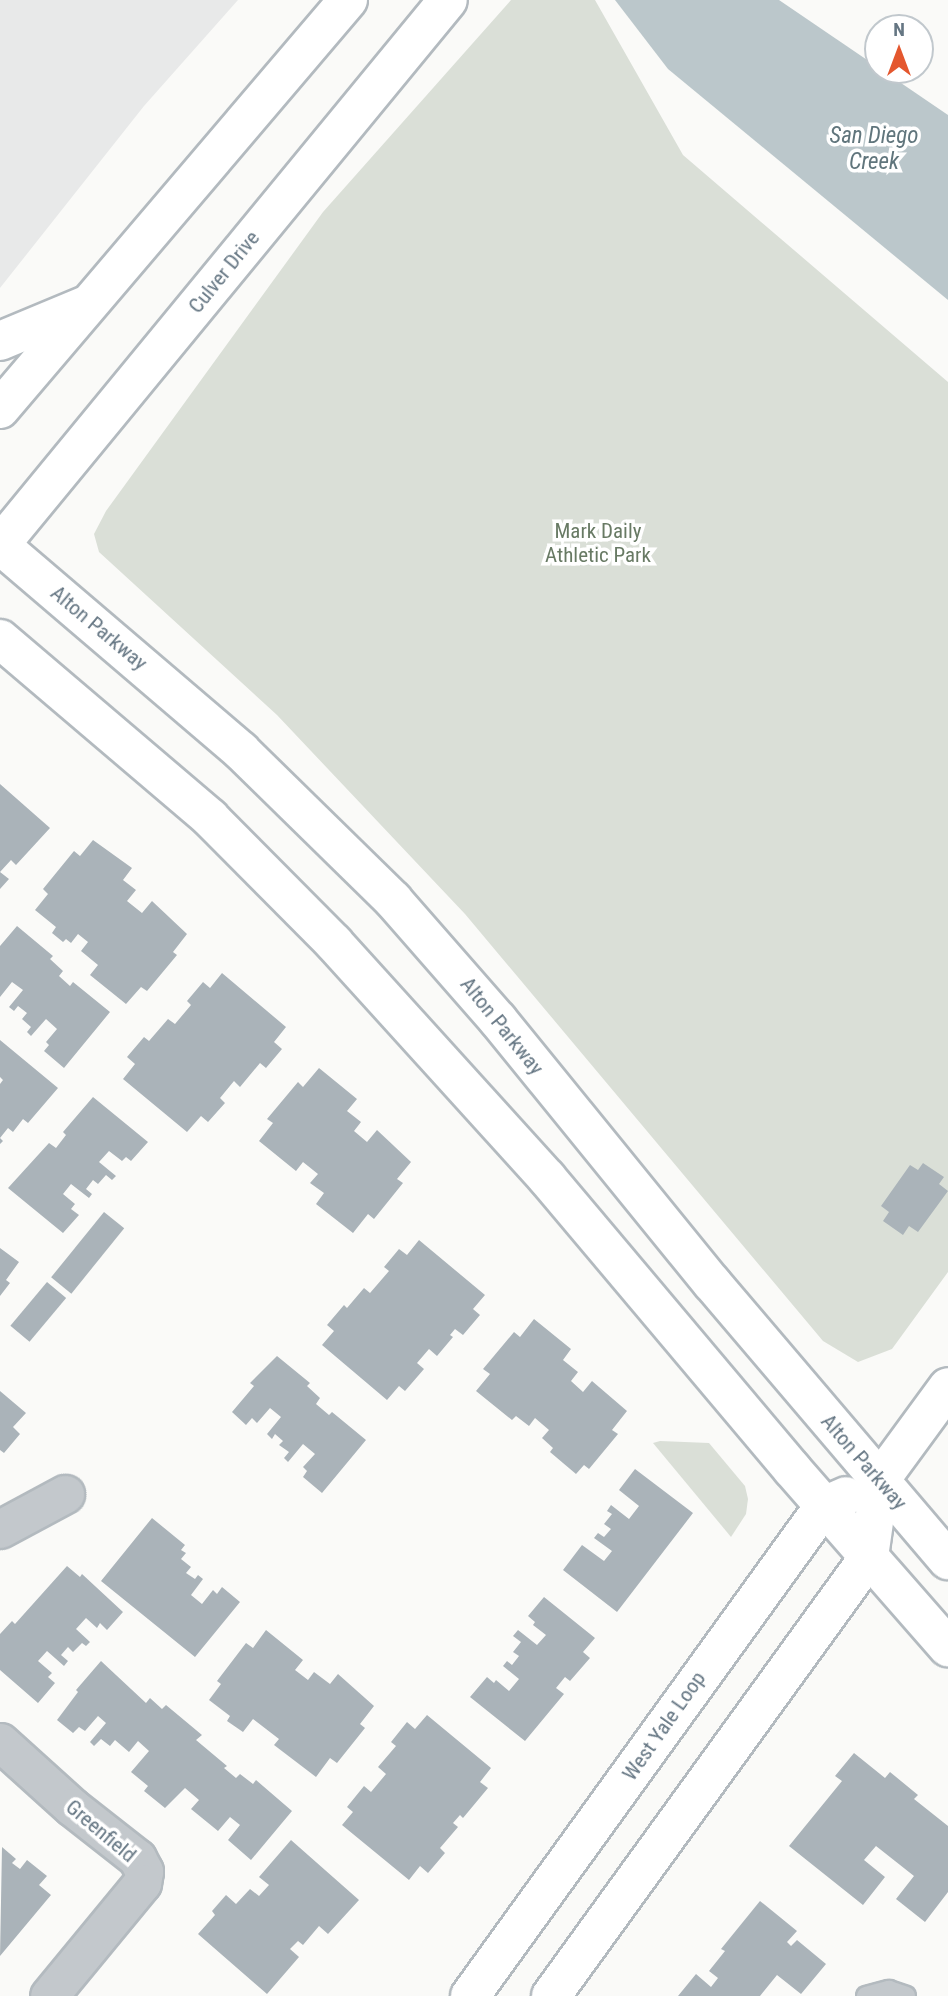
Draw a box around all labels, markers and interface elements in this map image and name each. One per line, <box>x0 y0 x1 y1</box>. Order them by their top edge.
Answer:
north arrow <box>864 14 934 84</box>
text: N <box>893 18 905 41</box>
water label: San Diego Creek <box>830 122 918 176</box>
street label: Culver Drive <box>183 226 265 318</box>
park label: Mark Daily Athletic Park <box>545 518 651 568</box>
street label: Alton Parkway <box>46 580 152 676</box>
street label: Alton Parkway <box>455 972 549 1080</box>
street label: Alton Parkway <box>816 1409 912 1515</box>
street label: West Yale Loop <box>617 1667 711 1785</box>
street label: Greenfield <box>61 1794 141 1868</box>

